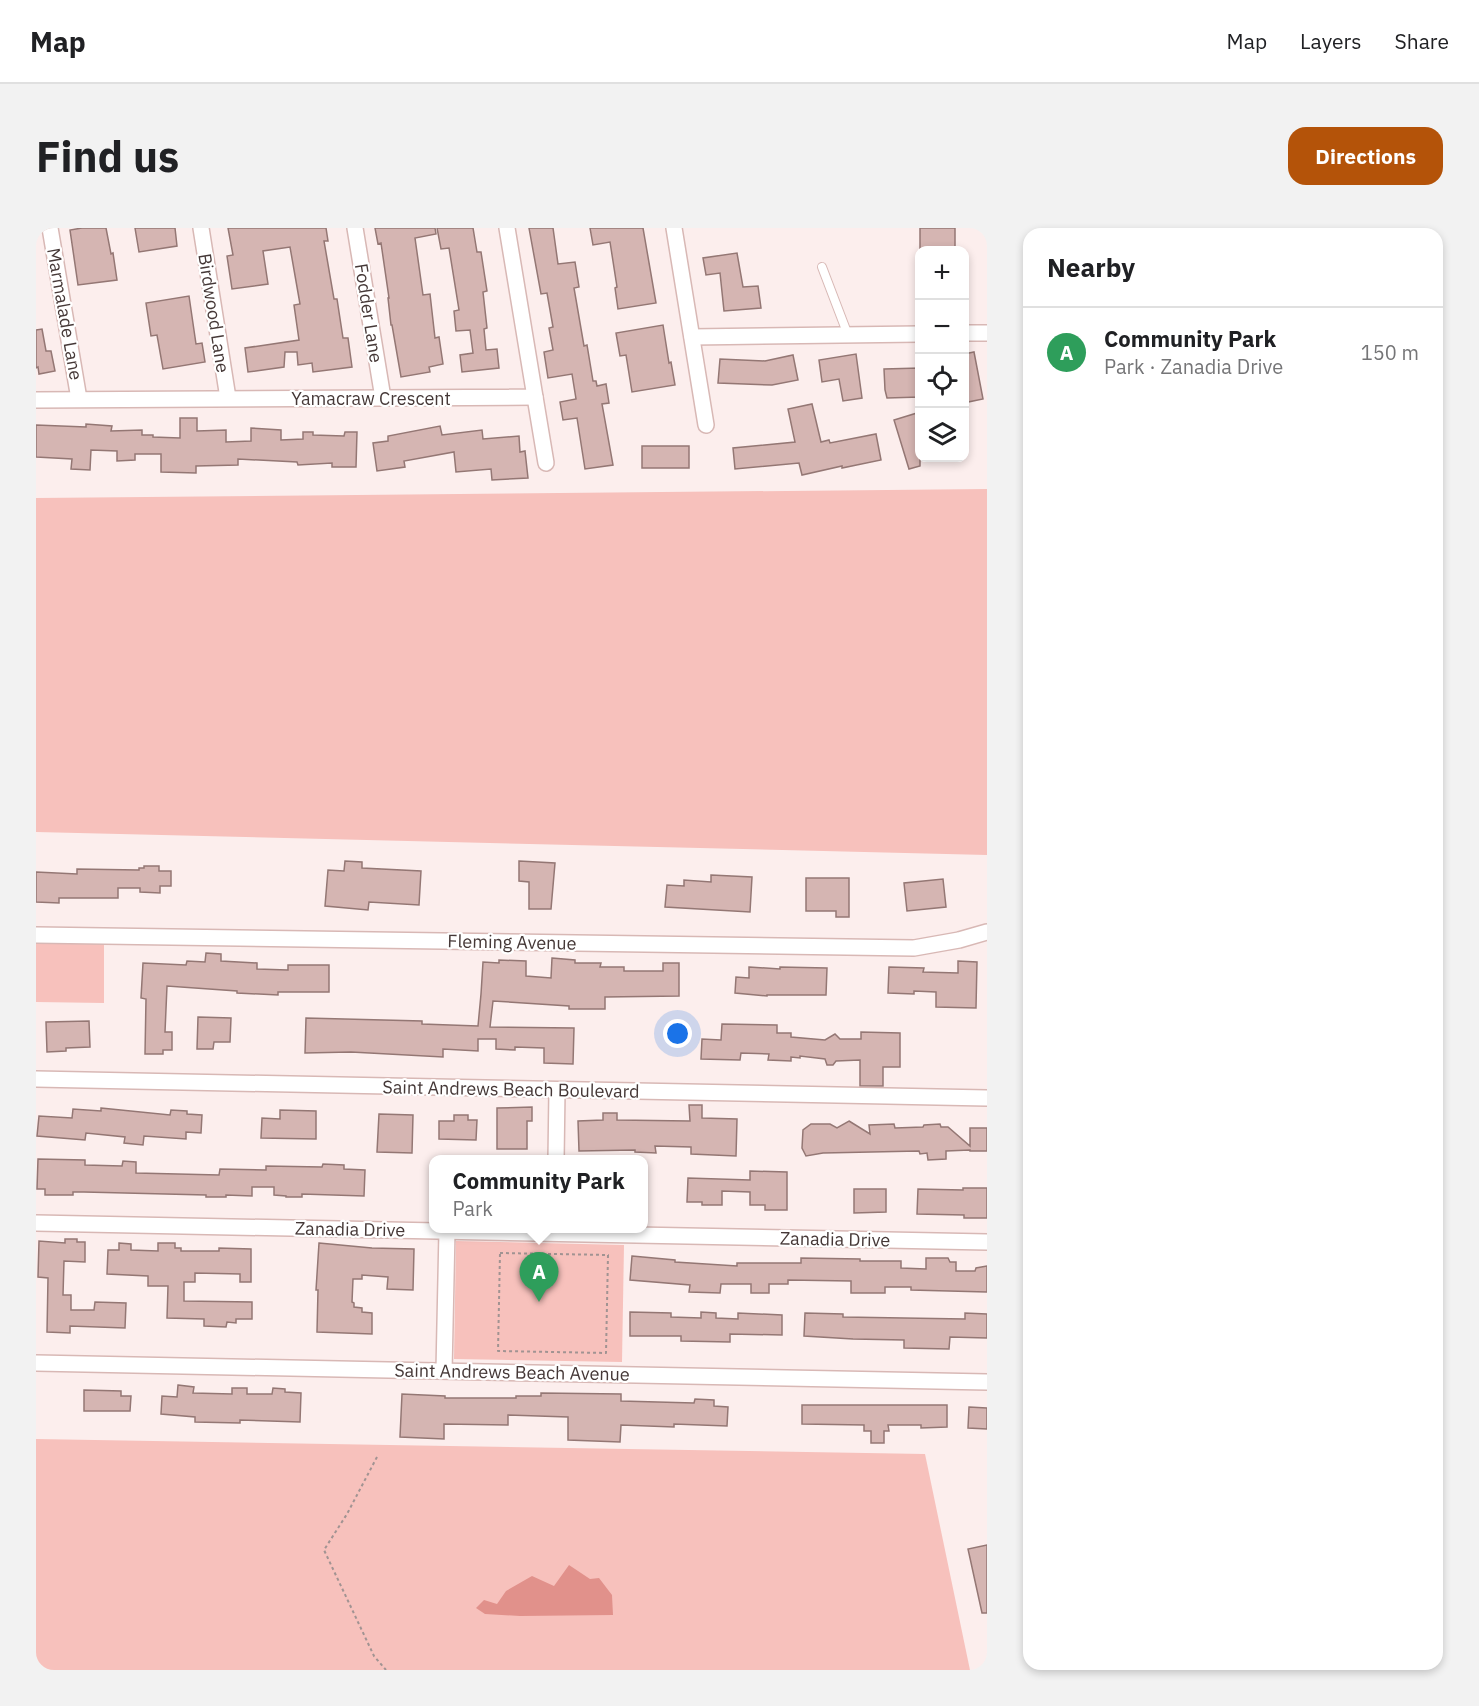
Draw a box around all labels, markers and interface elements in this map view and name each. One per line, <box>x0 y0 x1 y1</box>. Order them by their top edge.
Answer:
text: Map <box>30 23 86 60</box>
text: Map <box>1227 27 1267 55</box>
text: Layers <box>1300 27 1362 55</box>
text: Share <box>1395 27 1449 55</box>
button: Directions <box>1288 127 1443 185</box>
text: Find us <box>36 129 179 184</box>
street label: Marmalade Lane <box>42 246 88 382</box>
map controls <box>915 246 969 462</box>
button: + <box>915 246 969 300</box>
text: Nearby <box>1047 250 1135 284</box>
street label: Birdwood Lane <box>193 252 235 374</box>
street label: Fodder Lane <box>350 262 388 364</box>
button: − <box>915 300 969 354</box>
text: Community Park <box>1104 324 1276 353</box>
text: A <box>1060 339 1073 366</box>
text: 150 m <box>1361 339 1419 366</box>
text: Park · Zanadia Drive <box>1104 353 1283 380</box>
button: locate <box>915 354 969 408</box>
street label: Yamacraw Crescent <box>291 387 451 410</box>
button: layers <box>915 408 969 462</box>
street label: Fleming Avenue <box>447 929 577 955</box>
your location <box>663 1019 692 1048</box>
street label: Saint Andrews Beach Boulevard <box>382 1075 640 1103</box>
popup <box>429 1155 648 1233</box>
text: Community Park <box>452 1166 625 1195</box>
text: Park <box>452 1195 493 1222</box>
street label: Zanadia Drive <box>295 1217 406 1241</box>
street label: Zanadia Drive <box>780 1227 891 1251</box>
pin: A <box>520 1252 558 1302</box>
street label: Saint Andrews Beach Avenue <box>394 1358 630 1386</box>

